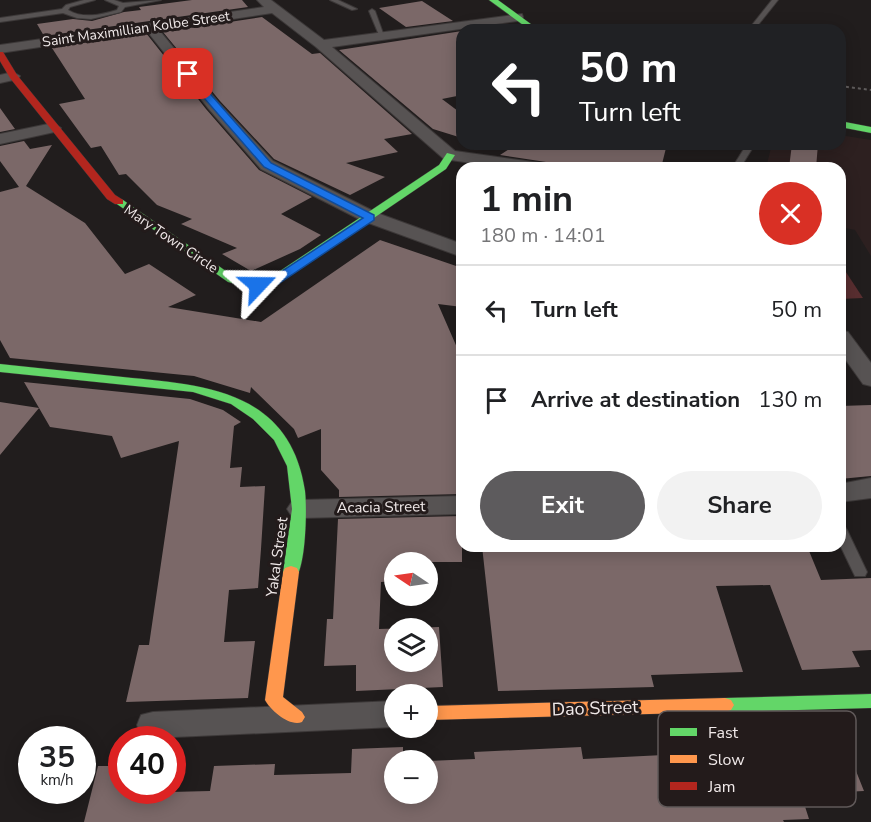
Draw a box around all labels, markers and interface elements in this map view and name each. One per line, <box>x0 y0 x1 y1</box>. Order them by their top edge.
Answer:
street label: Saint Maximillian Kolbe Street <box>41 6 231 52</box>
text: 50 m <box>579 40 678 97</box>
pin <box>162 48 213 99</box>
icon: left <box>480 48 558 126</box>
icon: arrive <box>171 57 204 90</box>
text: Turn left <box>579 94 680 131</box>
text: 1 min <box>480 175 573 224</box>
button: close <box>759 182 822 245</box>
street label: Mary Town Circle <box>120 200 222 278</box>
text: 180 m · 14:01 <box>480 222 606 249</box>
position arrow <box>226 253 290 317</box>
icon: left <box>480 294 513 327</box>
text: Turn left <box>531 295 618 325</box>
text: 50 m <box>771 295 822 325</box>
icon: arrive <box>480 384 513 417</box>
text: Arrive at destination <box>531 385 740 415</box>
text: 130 m <box>758 385 822 415</box>
button: Exit <box>480 471 645 540</box>
button: Share <box>657 471 822 540</box>
street label: Acacia Street <box>336 496 426 518</box>
street label: Yakal Street <box>261 515 293 599</box>
north arrow <box>384 552 438 606</box>
map controls <box>384 552 438 804</box>
button: layers <box>384 618 438 672</box>
button: + <box>384 684 438 738</box>
street label: Dao Street <box>551 694 639 722</box>
legend <box>658 711 856 807</box>
text: Fast <box>708 722 739 744</box>
speed limit sign: 40 <box>108 726 186 804</box>
text: 35 <box>39 737 75 778</box>
text: Slow <box>708 749 745 771</box>
button: − <box>384 750 438 804</box>
text: km/h <box>40 770 74 790</box>
text: Jam <box>707 776 735 798</box>

